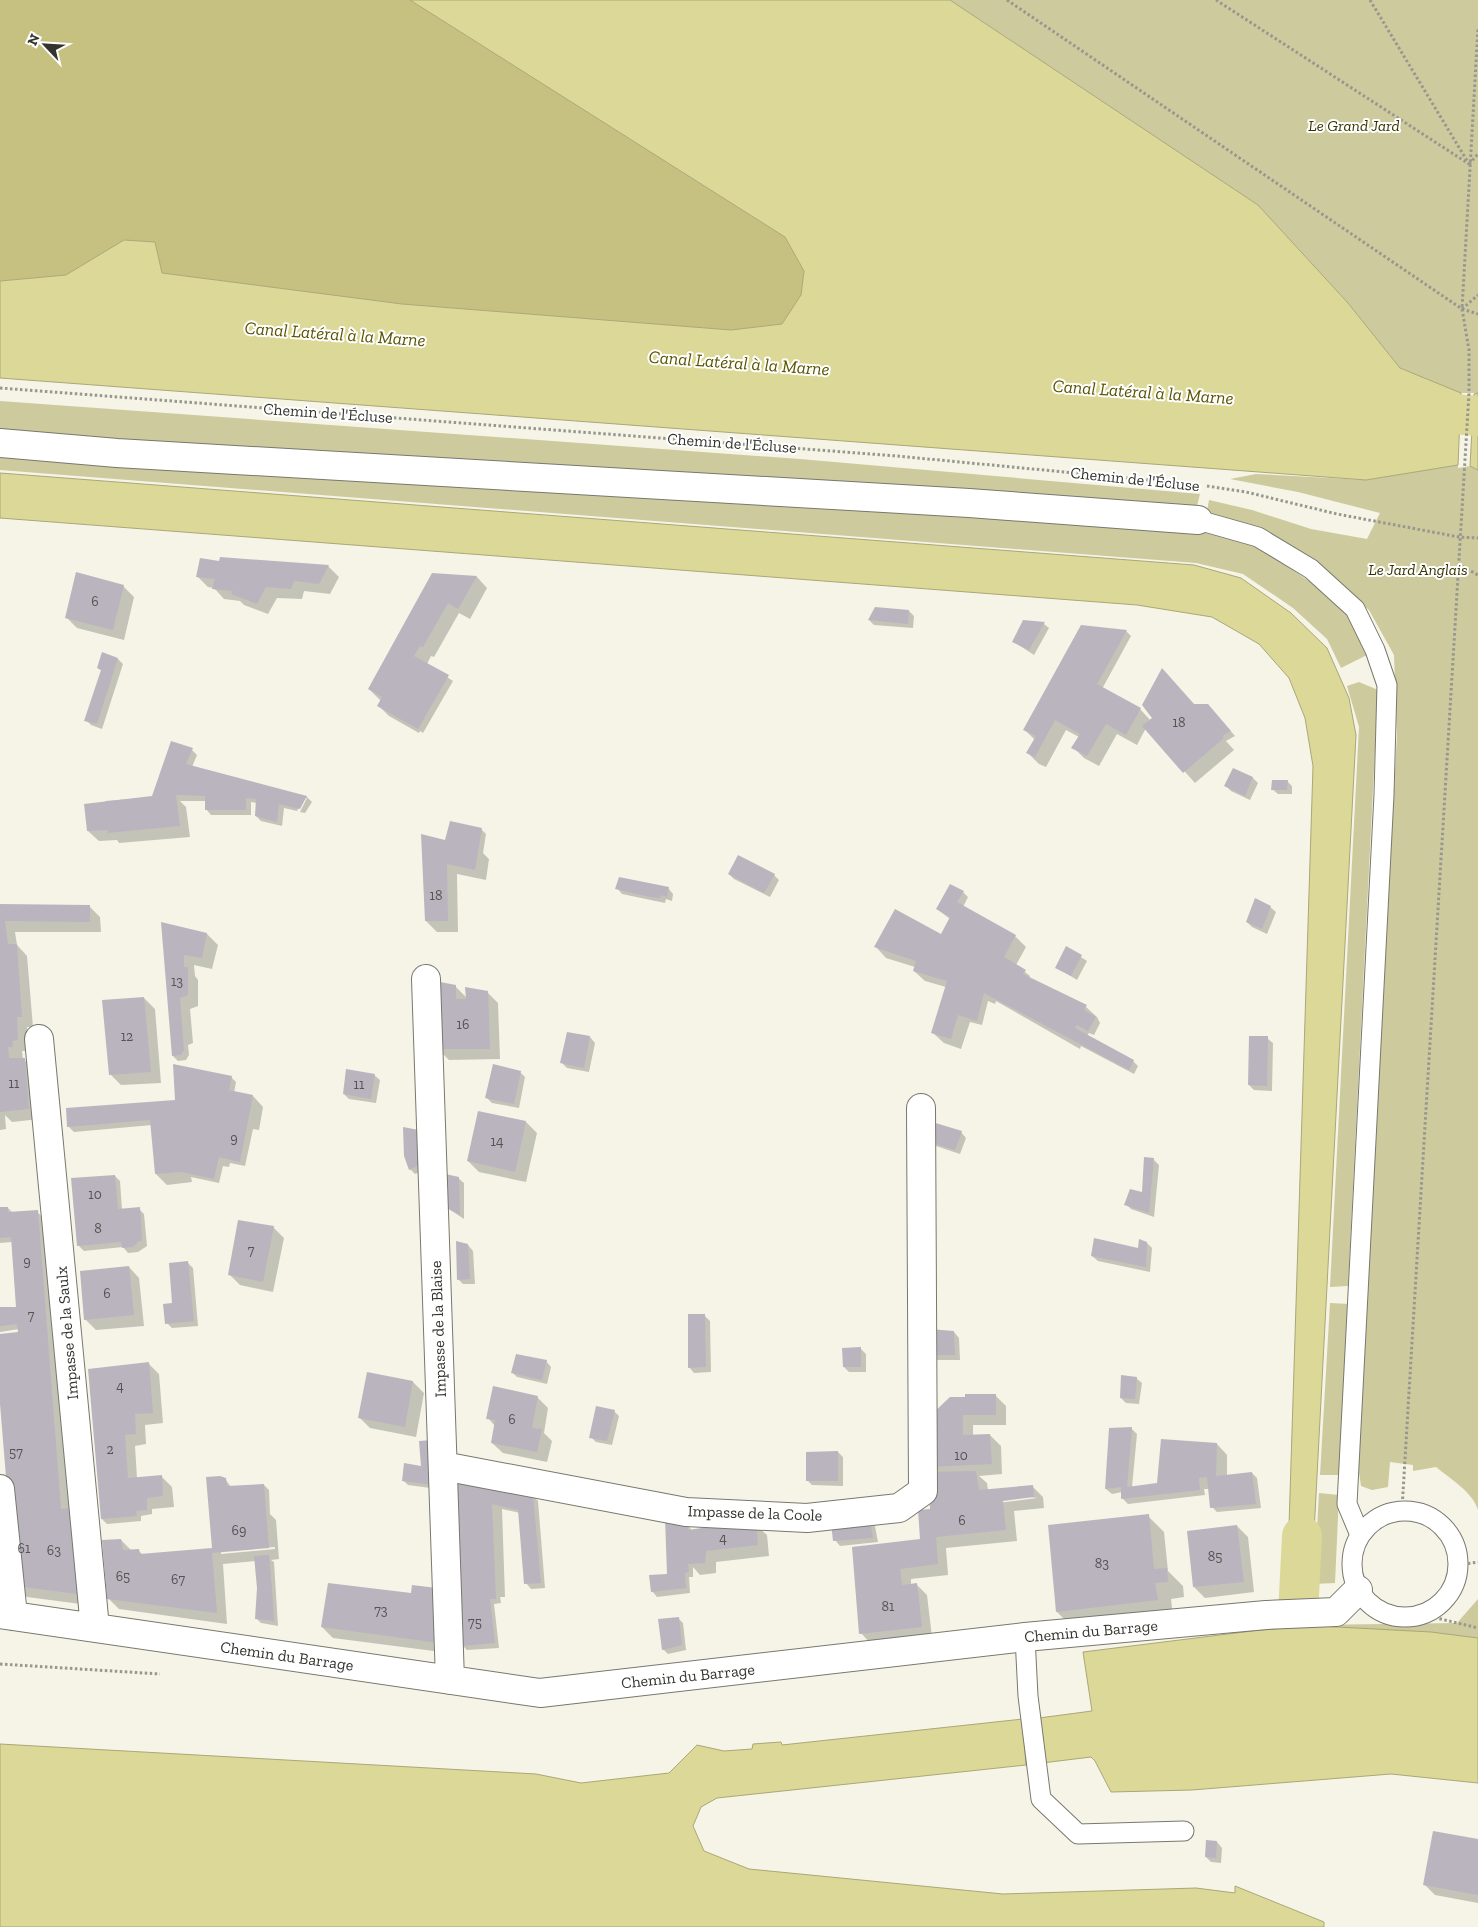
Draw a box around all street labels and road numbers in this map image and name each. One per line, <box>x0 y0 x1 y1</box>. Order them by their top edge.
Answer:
street label: Chemin de l'Écluse <box>263 399 393 427</box>
street label: Chemin de l'Écluse <box>667 429 797 457</box>
street label: Chemin de l'Écluse <box>1070 463 1200 495</box>
street label: Impasse de la Blaise <box>426 1260 450 1398</box>
street label: Impasse de la Saulx <box>52 1265 82 1401</box>
street label: Impasse de la Coole <box>687 1501 823 1525</box>
street label: Chemin du Barrage <box>1023 1616 1159 1646</box>
street label: Chemin du Barrage <box>219 1637 355 1675</box>
street label: Chemin du Barrage <box>620 1660 756 1692</box>

